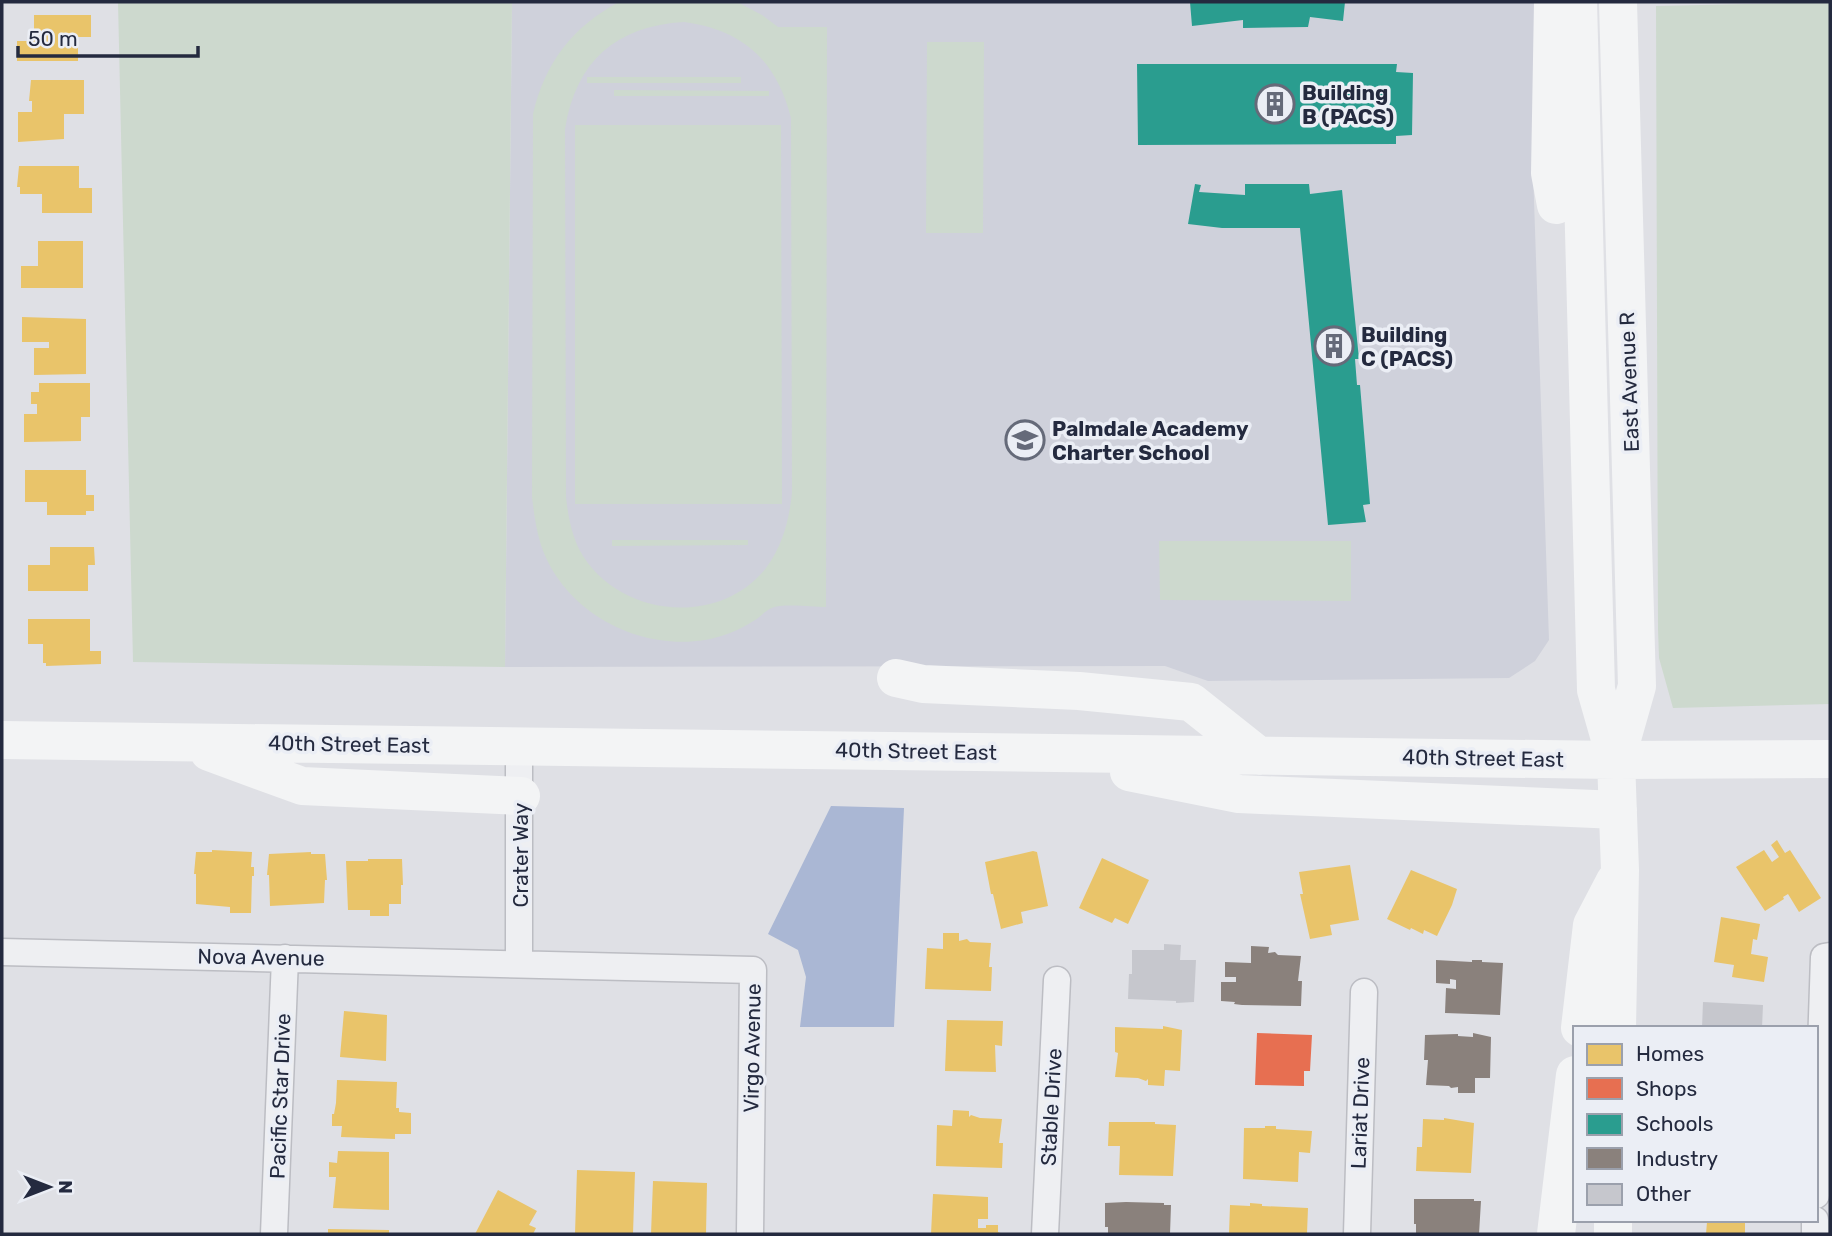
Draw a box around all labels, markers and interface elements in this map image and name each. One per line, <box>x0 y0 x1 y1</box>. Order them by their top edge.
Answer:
scale bar <box>18 14 198 58</box>
text: 50 m <box>28 26 78 51</box>
place label: Building B (PACS) <box>1302 80 1394 129</box>
building icon: Building B (PACS) <box>1254 83 1296 125</box>
street label: East Avenue R <box>1614 311 1644 453</box>
place label: Building C (PACS) <box>1361 322 1453 371</box>
building icon: Building C (PACS) <box>1313 325 1355 367</box>
place label: Palmdale Academy Charter School <box>1052 416 1249 465</box>
school or university icon: Palmdale Academy Charter School <box>1004 419 1046 461</box>
street label: 40th Street East <box>268 730 430 758</box>
street label: 40th Street East <box>835 737 997 765</box>
street label: 40th Street East <box>1402 744 1564 772</box>
street label: Crater Way <box>508 802 533 907</box>
street label: Nova Avenue <box>197 943 325 971</box>
street label: Virgo Avenue <box>738 983 766 1113</box>
street label: Pacific Star Drive <box>265 1013 295 1179</box>
legend <box>1573 1026 1818 1222</box>
text: Homes <box>1636 1041 1704 1066</box>
street label: Stable Drive <box>1035 1047 1067 1167</box>
street label: Lariat Drive <box>1346 1057 1374 1169</box>
text: Shops <box>1636 1076 1697 1101</box>
text: Schools <box>1636 1111 1713 1136</box>
text: Industry <box>1636 1146 1718 1171</box>
north arrow <box>14 1152 84 1222</box>
text: N <box>54 1180 77 1194</box>
text: Other <box>1636 1181 1691 1206</box>

